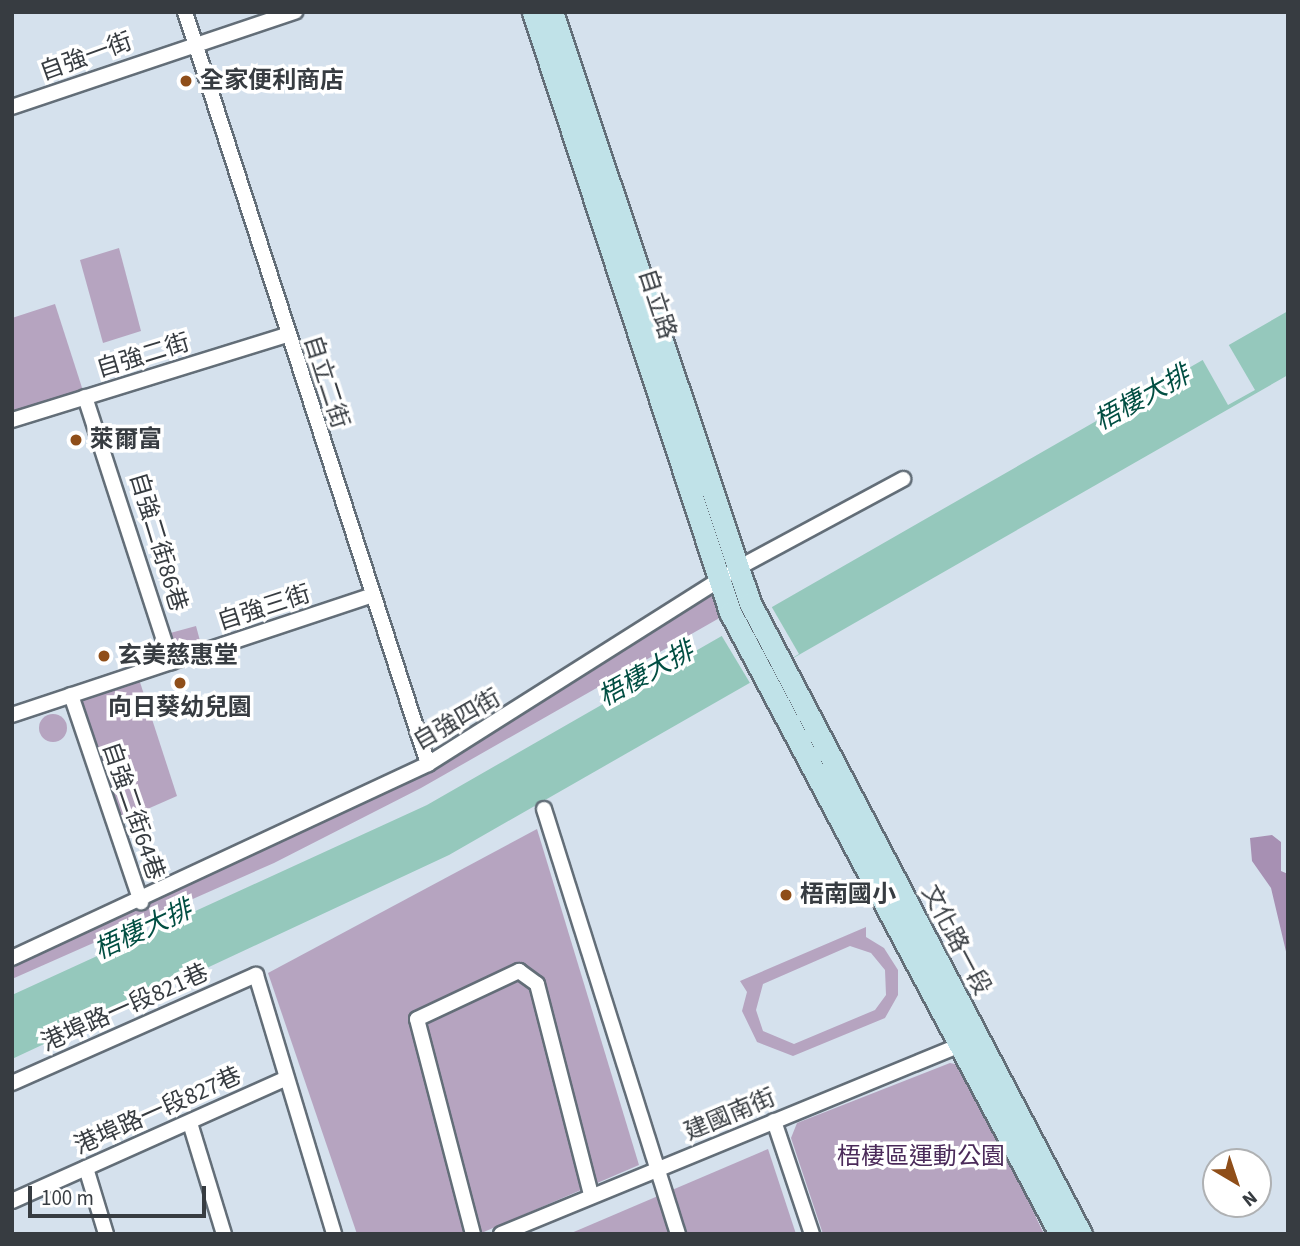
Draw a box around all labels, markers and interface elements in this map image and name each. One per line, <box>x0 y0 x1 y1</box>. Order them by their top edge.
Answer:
street label: 自強一街 <box>36 27 136 87</box>
place label: 全家便利商店 <box>200 67 344 95</box>
marker: 全家便利商店 <box>178 73 194 89</box>
street label: 自立路 <box>632 265 682 343</box>
street label: 自強二街 <box>93 328 193 384</box>
street label: 自立二街 <box>297 332 355 432</box>
water label: 梧棲大排 <box>1089 359 1195 437</box>
place label: 萊爾富 <box>90 426 162 454</box>
marker: 萊爾富 <box>68 432 84 448</box>
street label: 自強二街86巷 <box>123 469 193 615</box>
street label: 自強三街 <box>214 579 314 637</box>
water label: 梧棲大排 <box>593 635 699 713</box>
place label: 玄美慈惠堂 <box>118 642 238 670</box>
marker: 玄美慈惠堂 <box>96 648 112 664</box>
marker: 向日葵幼兒園 <box>172 675 188 691</box>
street label: 自強四街 <box>408 684 506 756</box>
place label: 向日葵幼兒園 <box>108 694 252 722</box>
street label: 自強二街64巷 <box>96 738 170 884</box>
street label: 文化路一段 <box>915 880 997 1000</box>
place label: 梧南國小 <box>800 881 896 909</box>
marker: 梧南國小 <box>778 887 794 903</box>
water label: 梧棲大排 <box>89 894 197 966</box>
street label: 港埠路一段821巷 <box>37 958 213 1058</box>
street label: 港埠路一段827巷 <box>70 1061 246 1161</box>
street label: 建國南街 <box>680 1083 780 1147</box>
park label: 梧棲區運動公園 <box>837 1143 1005 1171</box>
north arrow <box>1202 1148 1272 1218</box>
scale bar <box>32 1172 210 1216</box>
text: 100 m <box>41 1183 94 1213</box>
text: N <box>1236 1184 1263 1213</box>

